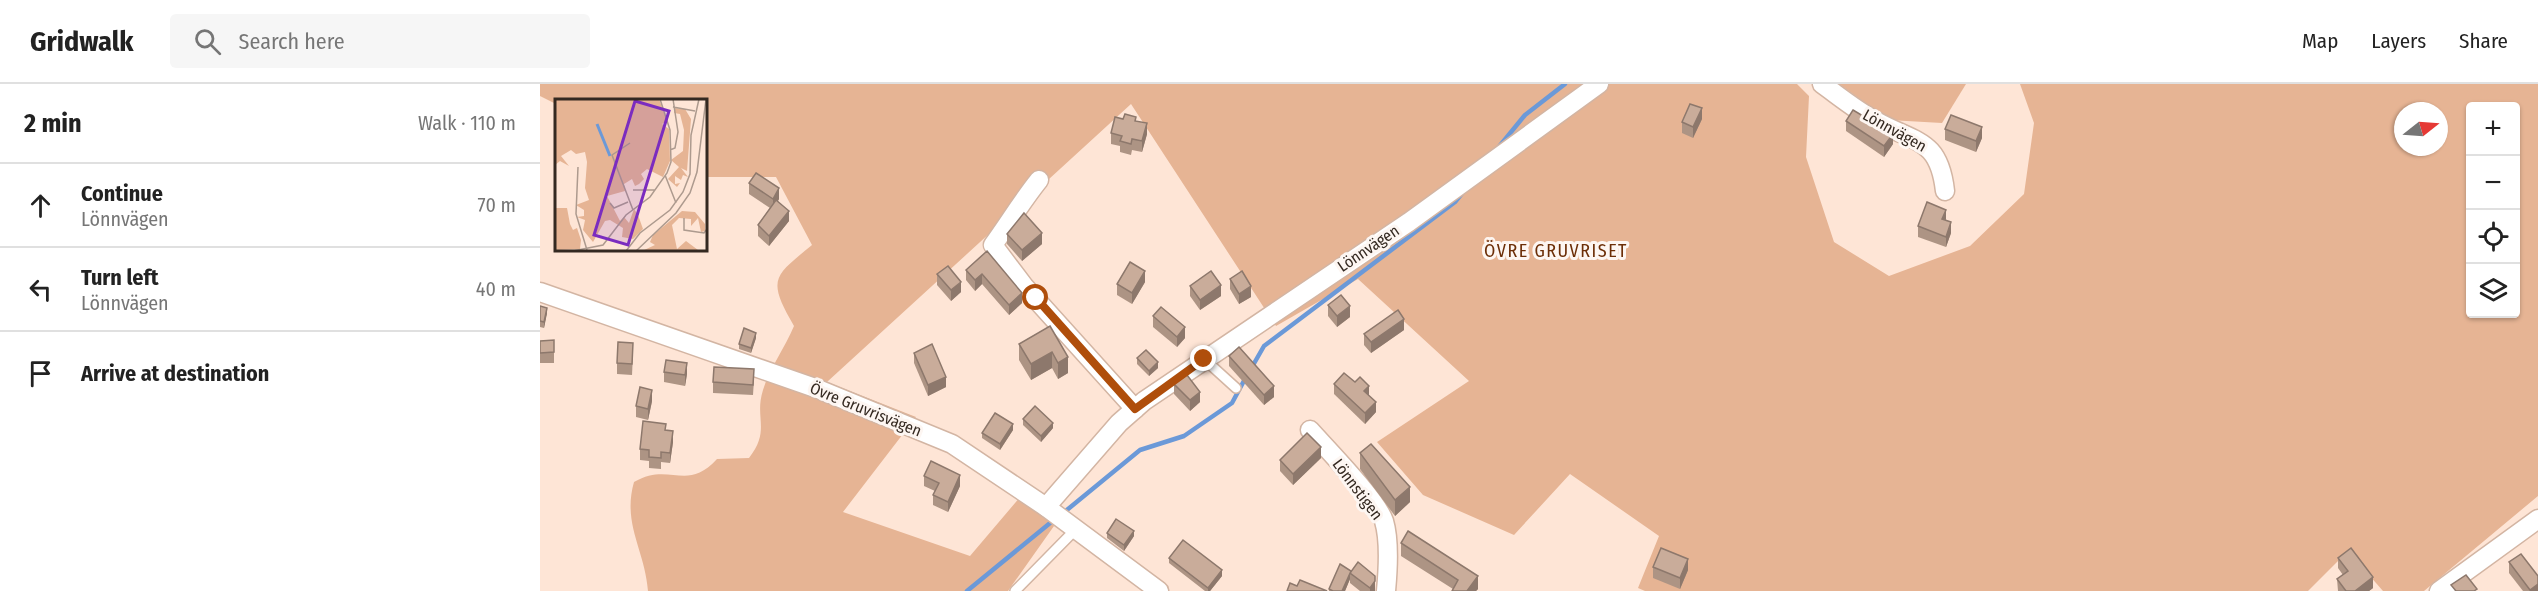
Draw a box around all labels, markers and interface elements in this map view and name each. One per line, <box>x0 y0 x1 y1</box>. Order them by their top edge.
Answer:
search box <box>170 14 590 68</box>
text: Gridwalk <box>30 25 134 58</box>
icon: search <box>191 25 224 58</box>
text: Search here <box>239 28 345 55</box>
text: Map <box>2302 28 2338 54</box>
text: Layers <box>2371 28 2426 54</box>
text: Share <box>2459 28 2508 54</box>
inset map <box>555 99 706 250</box>
north arrow <box>2394 102 2448 156</box>
map controls <box>2466 102 2520 318</box>
button: + <box>2466 102 2520 156</box>
street label: Lönnvägen <box>1859 105 1930 156</box>
text: 2 min <box>24 108 82 139</box>
text: Walk · 110 m <box>418 111 516 135</box>
button: − <box>2466 156 2520 210</box>
text: Continue <box>81 180 163 207</box>
icon: ahead <box>24 189 57 222</box>
text: 70 m <box>478 193 516 217</box>
text: Lönnvägen <box>81 207 169 231</box>
button: locate <box>2466 210 2520 264</box>
street label: Lönnvägen <box>1334 221 1403 276</box>
district label: ÖVRE GRUVRISET <box>1484 240 1628 262</box>
text: Turn left <box>81 264 159 291</box>
button: layers <box>2466 264 2520 318</box>
icon: left <box>24 273 57 306</box>
text: 40 m <box>476 277 516 301</box>
route start <box>1022 284 1048 310</box>
text: Lönnvägen <box>81 291 169 315</box>
route end <box>1190 345 1216 371</box>
icon: arrive <box>24 357 57 390</box>
text: Arrive at destination <box>81 360 269 387</box>
street label: Övre Gruvrisvägen <box>807 378 924 440</box>
street label: Lönnstigen <box>1328 455 1387 524</box>

